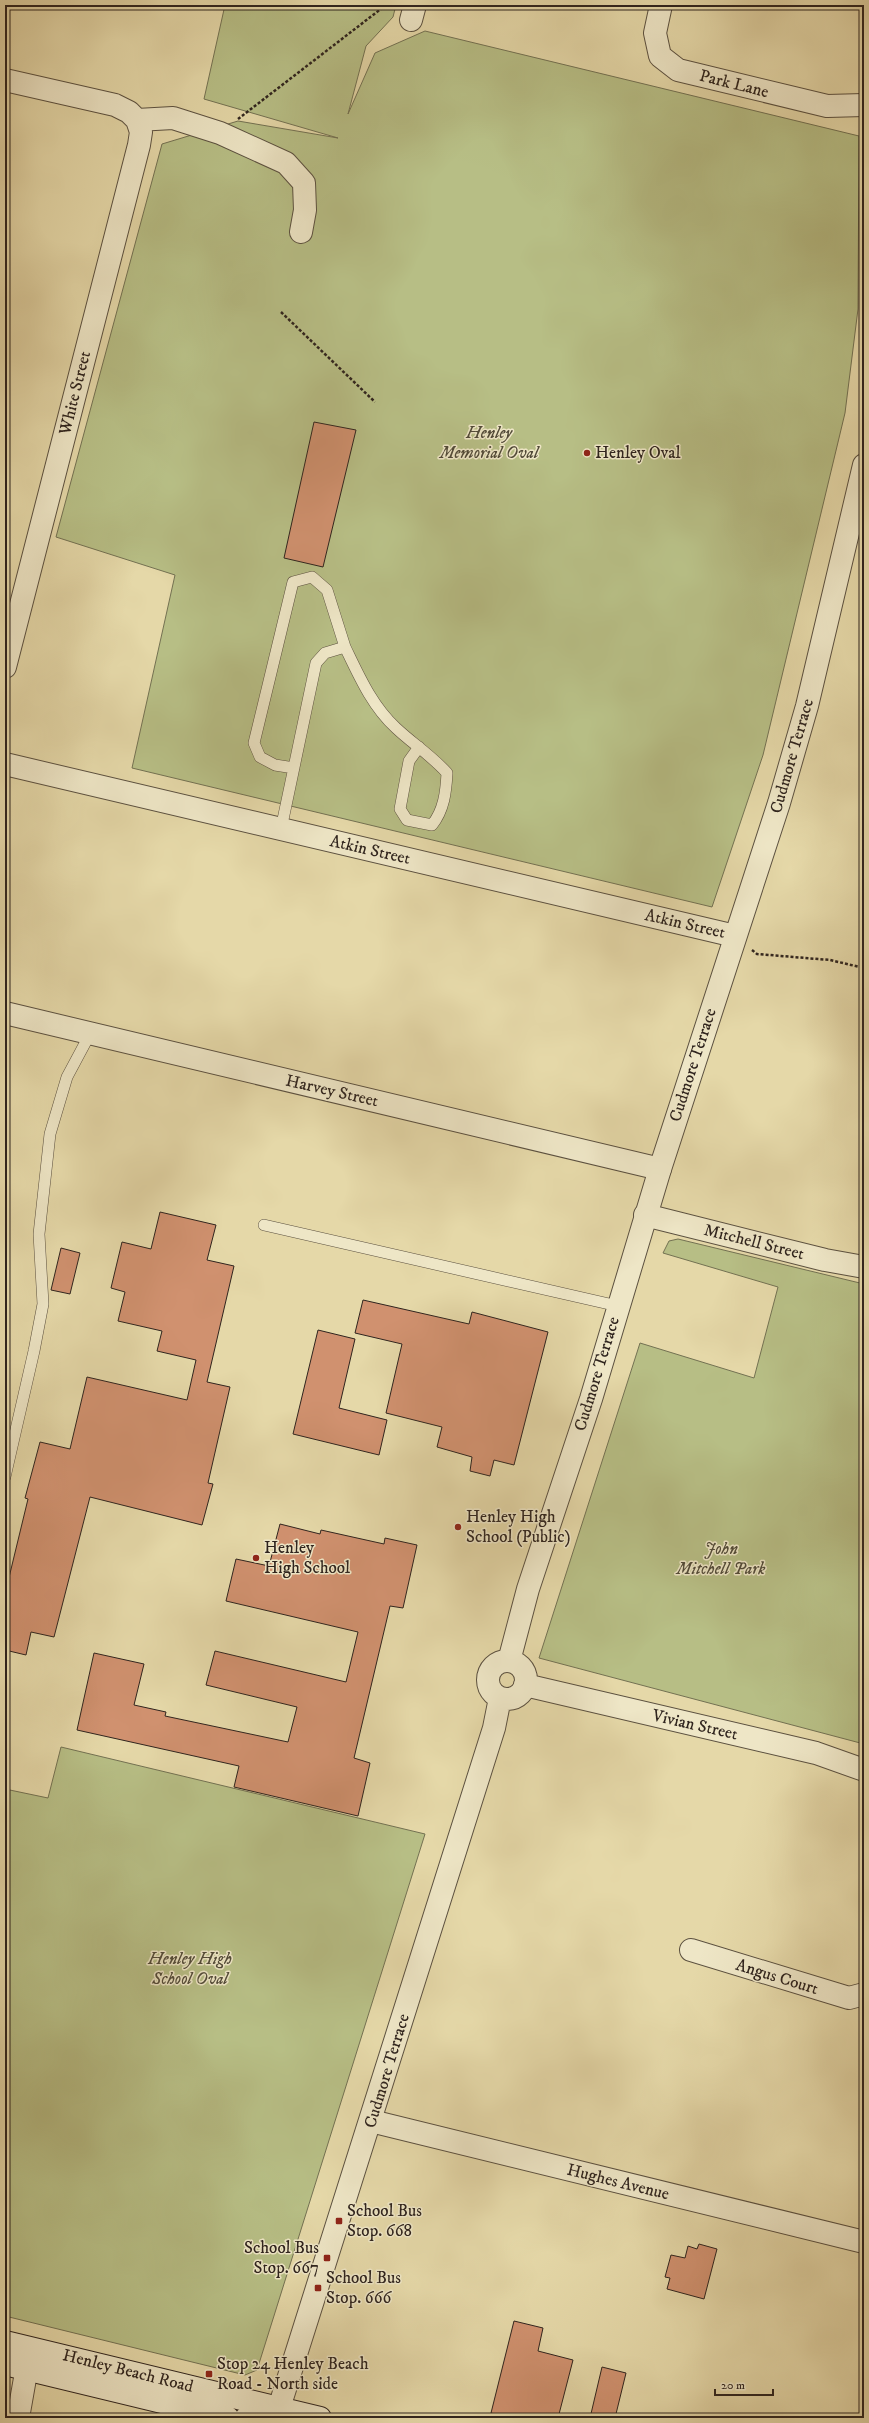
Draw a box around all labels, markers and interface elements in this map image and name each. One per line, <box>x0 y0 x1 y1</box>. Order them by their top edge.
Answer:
street label: Park Lane <box>697 65 771 103</box>
street label: White Street <box>54 348 96 438</box>
park label: Henley Memorial Oval <box>439 422 540 464</box>
place label: Henley Oval <box>595 442 681 464</box>
marker: Henley Oval <box>582 448 592 458</box>
street label: Cudmore Terrace <box>765 696 819 816</box>
street label: Atkin Street <box>328 830 413 870</box>
street label: Atkin Street <box>643 904 728 944</box>
street label: Cudmore Terrace <box>664 1005 722 1125</box>
street label: Harvey Street <box>284 1070 381 1112</box>
street label: Mitchell Street <box>702 1219 807 1265</box>
street label: Cudmore Terrace <box>569 1314 625 1434</box>
place label: Henley High School (Public) <box>466 1506 570 1548</box>
marker: Henley High School (Public) <box>453 1522 463 1532</box>
place label: Henley High School <box>264 1537 350 1579</box>
park label: John Mitchell Park <box>676 1538 766 1580</box>
marker: Henley High School <box>251 1553 261 1563</box>
street label: Vivian Street <box>649 1704 740 1746</box>
park label: Henley High School Oval <box>147 1948 232 1990</box>
street label: Angus Court <box>733 1954 821 2000</box>
street label: Cudmore Terrace <box>359 2011 415 2131</box>
street label: Hughes Avenue <box>565 2159 671 2205</box>
place label: School Bus Stop. 668 <box>347 2200 422 2242</box>
marker: School Bus Stop. 668 <box>334 2216 344 2226</box>
place label: School Bus Stop. 667 <box>244 2237 319 2279</box>
marker: School Bus Stop. 667 <box>322 2253 332 2263</box>
place label: School Bus Stop. 666 <box>326 2267 401 2309</box>
marker: School Bus Stop. 666 <box>313 2283 323 2293</box>
street label: Henley Beach Road <box>60 2344 196 2398</box>
place label: Stop 24 Henley Beach Road - North side <box>217 2353 369 2395</box>
marker: Stop 24 Henley Beach Road - North side <box>204 2369 214 2379</box>
scale bar <box>715 2371 773 2397</box>
text: 20 m <box>721 2378 745 2393</box>

